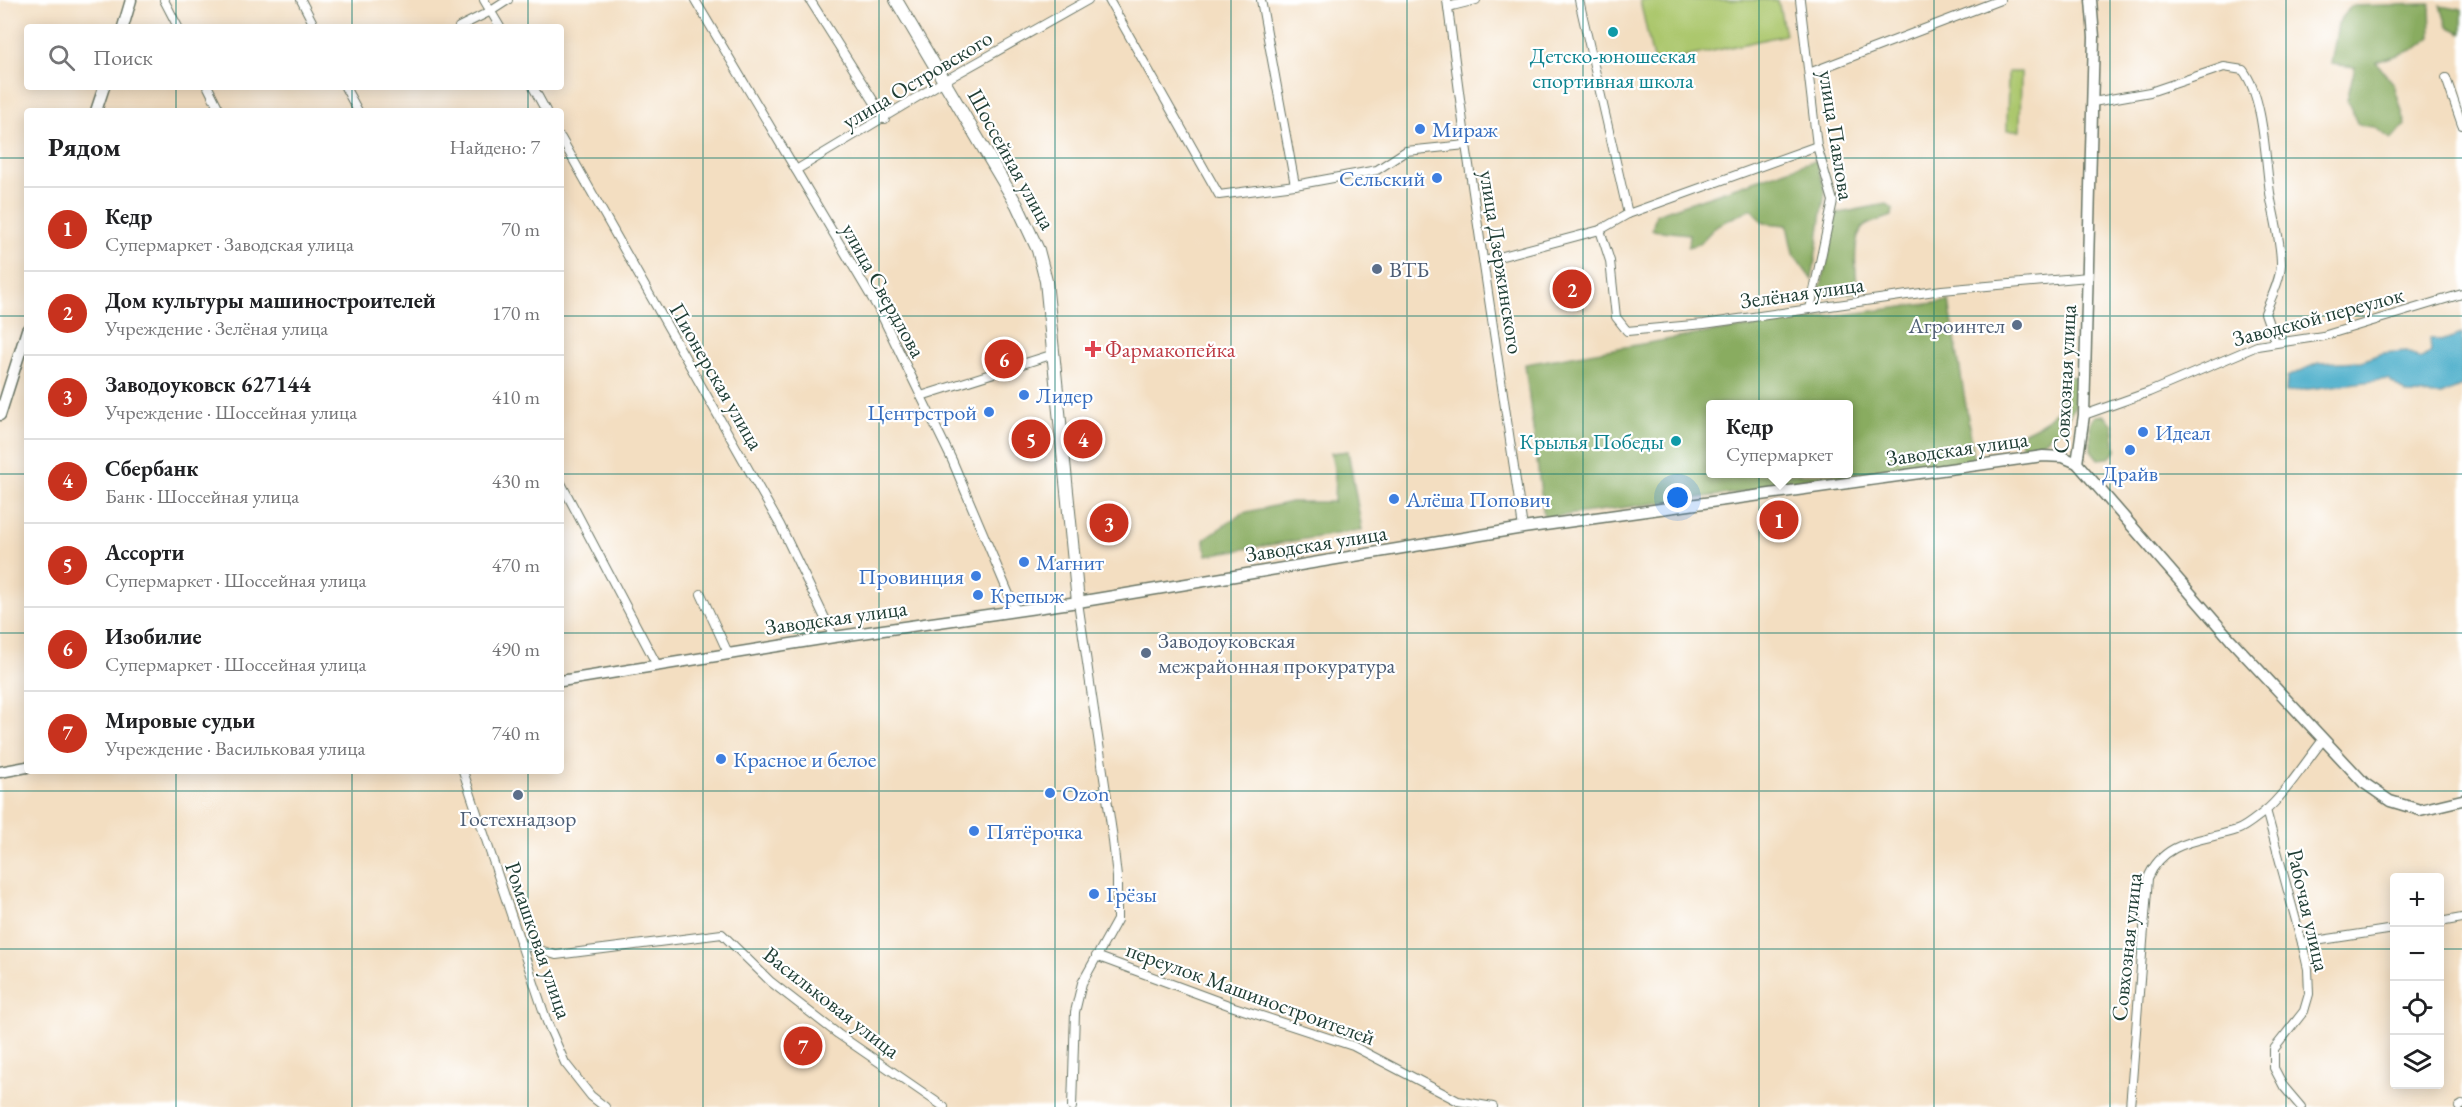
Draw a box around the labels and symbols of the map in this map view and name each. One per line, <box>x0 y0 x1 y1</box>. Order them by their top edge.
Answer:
street label: улица Островского <box>837 23 998 136</box>
marker: Детско-юношеская спортивная школа <box>1606 25 1620 39</box>
place label: Детско-юношеская спортивная школа <box>1530 41 1696 95</box>
street label: улица Павлова <box>1812 68 1861 202</box>
street label: Шоссейная улица <box>961 84 1062 235</box>
place label: Мираж <box>1432 115 1499 144</box>
marker: Мираж <box>1413 122 1427 136</box>
place label: Сельский <box>1339 164 1425 193</box>
street label: улица Дзержинского <box>1473 168 1530 356</box>
marker: Сельский <box>1430 171 1444 185</box>
street label: улица Свердлова <box>835 218 933 363</box>
place label: ВТБ <box>1389 255 1429 284</box>
marker: ВТБ <box>1370 262 1384 276</box>
pin: 2 <box>1552 266 1592 312</box>
street label: Зелёная улица <box>1738 269 1866 316</box>
street label: Заводской переулок <box>2229 280 2407 353</box>
street label: Пионерская улица <box>663 297 771 455</box>
street label: Совхозная улица <box>2046 304 2083 454</box>
place label: Агроинтел <box>1907 311 2005 340</box>
marker: Агроинтел <box>2010 318 2024 332</box>
place label: Фармакопейка <box>1105 335 1236 364</box>
pin: 6 <box>984 336 1024 382</box>
marker: Фармакопейка <box>1086 342 1100 356</box>
place label: Лидер <box>1036 381 1093 410</box>
marker: Лидер <box>1017 388 1031 402</box>
place label: Центрстрой <box>868 398 977 427</box>
marker: Центрстрой <box>982 405 996 419</box>
pin: 5 <box>1012 416 1050 462</box>
pin: 4 <box>1064 416 1102 462</box>
place label: Идеал <box>2155 418 2211 447</box>
street label: Заводская улица <box>1884 424 2030 473</box>
marker: Идеал <box>2136 425 2150 439</box>
place label: Крылья Победы <box>1519 427 1664 456</box>
marker: Крылья Победы <box>1669 434 1683 448</box>
marker: Драйв <box>2123 443 2137 457</box>
place label: Драйв <box>2102 459 2158 488</box>
your location <box>1663 483 1692 512</box>
place label: Алёша Попович <box>1405 485 1551 514</box>
marker: Алёша Попович <box>1387 492 1401 506</box>
pin: 1 <box>1760 498 1798 542</box>
pin: 3 <box>1090 500 1128 546</box>
street label: Заводская улица <box>1243 518 1389 569</box>
place label: Магнит <box>1036 548 1104 577</box>
marker: Магнит <box>1017 555 1031 569</box>
place label: Провинция <box>858 562 964 591</box>
marker: Провинция <box>969 569 983 583</box>
place label: Крепыж <box>990 581 1065 610</box>
marker: Крепыж <box>971 588 985 602</box>
street label: Заводская улица <box>763 593 909 642</box>
place label: Заводоуковская межрайонная прокуратура <box>1158 626 1396 680</box>
marker: Заводоуковская межрайонная прокуратура <box>1139 646 1153 660</box>
place label: Красное и белое <box>733 745 877 774</box>
marker: Красное и белое <box>714 752 728 766</box>
place label: Ozon <box>1062 779 1110 808</box>
marker: Ozon <box>1043 786 1057 800</box>
marker: Гостехнадзор <box>511 788 525 802</box>
place label: Гостехнадзор <box>460 804 576 833</box>
place label: Пятёрочка <box>986 817 1083 846</box>
marker: Пятёрочка <box>967 824 981 838</box>
street label: Рабочая улица <box>2280 846 2337 974</box>
street label: Ромашковая улица <box>498 858 579 1023</box>
street label: Совхозная улица <box>2104 871 2149 1023</box>
place label: Грёзы <box>1106 880 1157 909</box>
marker: Грёзы <box>1087 887 1101 901</box>
street label: переулок Машиностроителей <box>1122 935 1380 1052</box>
street label: Васильковая улица <box>757 940 906 1065</box>
pin: 7 <box>784 1024 822 1068</box>

